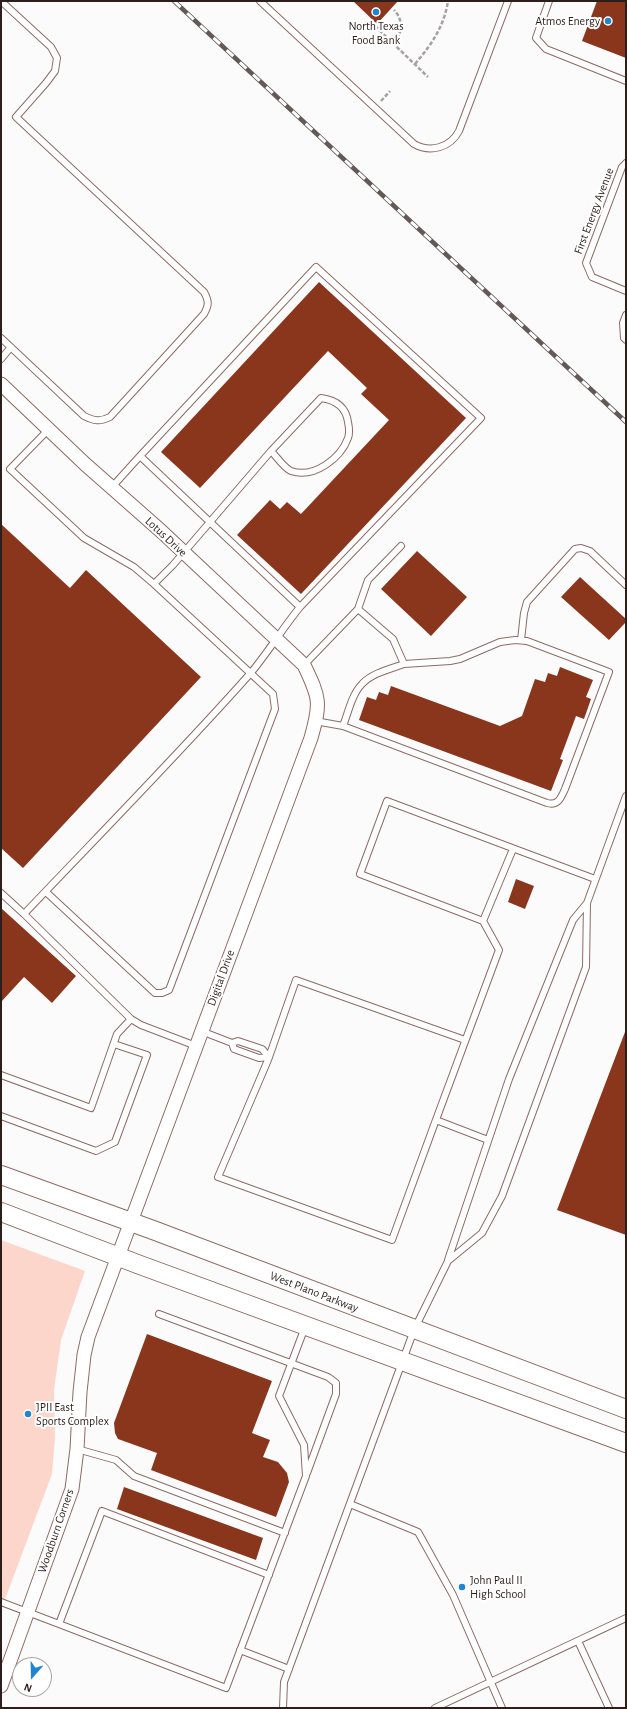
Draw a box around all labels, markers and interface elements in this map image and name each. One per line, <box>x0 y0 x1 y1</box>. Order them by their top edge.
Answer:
marker: North Texas Food Bank <box>371 7 381 17</box>
place label: Atmos Energy <box>535 14 600 28</box>
marker: Atmos Energy <box>603 16 613 26</box>
place label: North Texas Food Bank <box>348 19 404 47</box>
street label: First Energy Avenue <box>571 166 617 256</box>
street label: Lotus Drive <box>142 514 190 560</box>
street label: Digital Drive <box>204 948 238 1008</box>
street label: West Plano Parkway <box>268 1268 360 1316</box>
place label: JPII East Sports Complex <box>36 1400 109 1428</box>
marker: JPII East Sports Complex <box>23 1409 33 1419</box>
street label: Woodburn Corners <box>35 1487 77 1575</box>
place label: John Paul II High School <box>470 1573 526 1601</box>
marker: John Paul II High School <box>457 1582 467 1592</box>
north arrow <box>12 1657 52 1697</box>
text: N <box>23 1681 34 1694</box>

